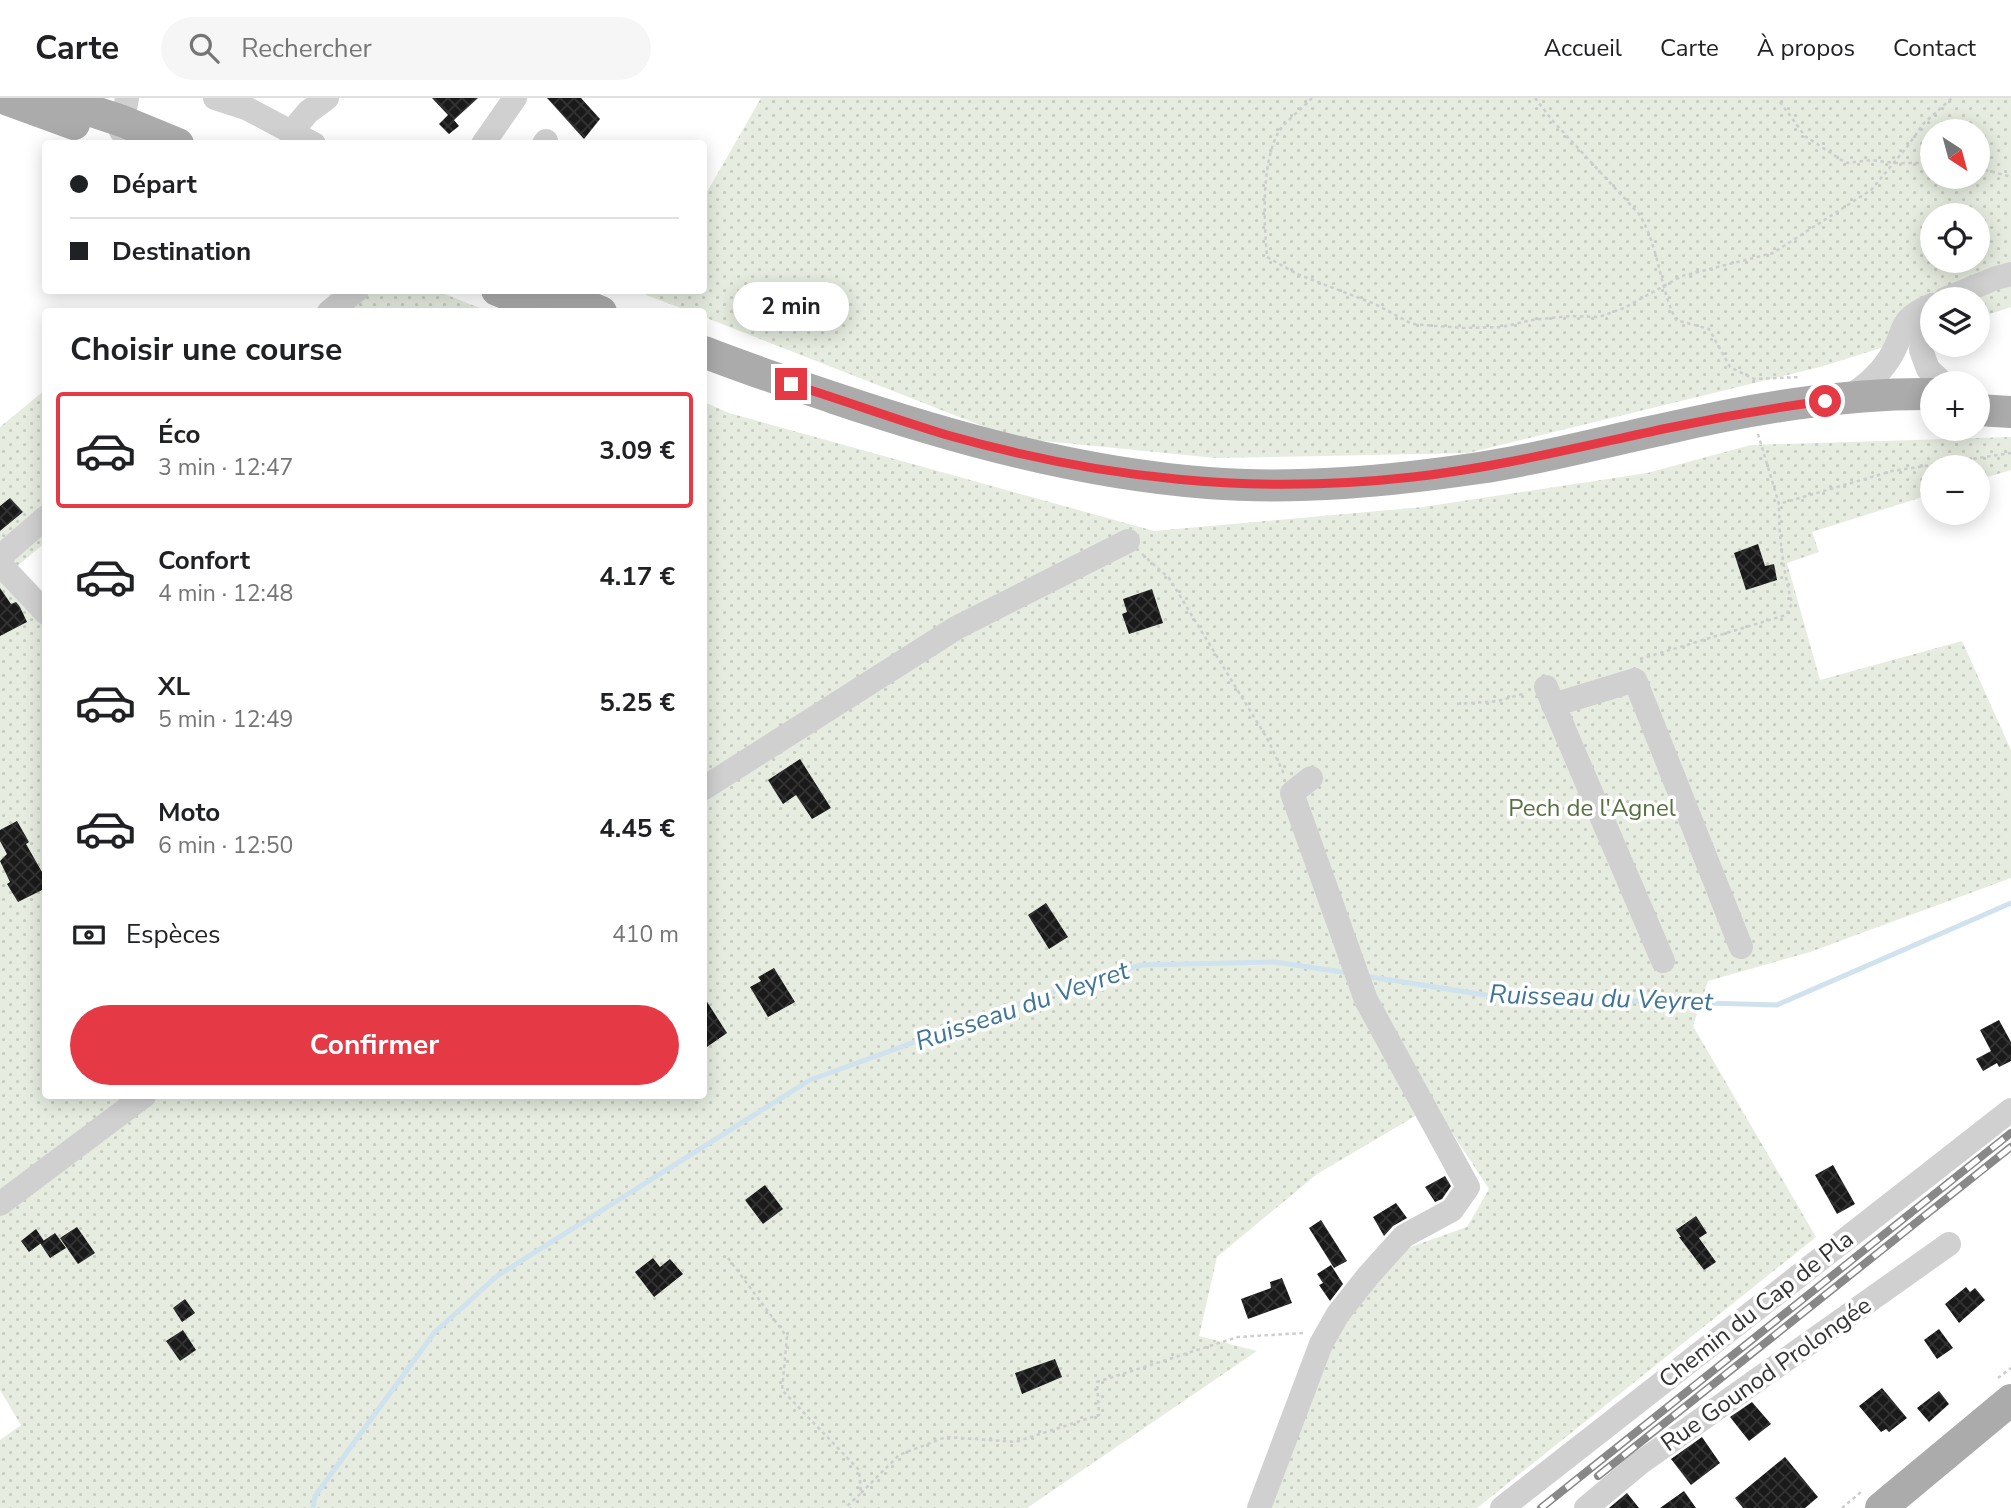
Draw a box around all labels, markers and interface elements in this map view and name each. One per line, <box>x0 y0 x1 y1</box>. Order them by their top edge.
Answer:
search box <box>161 17 651 80</box>
text: Carte <box>35 26 119 71</box>
icon: search <box>185 29 223 67</box>
text: Rechercher <box>241 31 372 66</box>
text: Accueil <box>1544 32 1622 64</box>
text: Carte <box>1660 32 1719 64</box>
text: À propos <box>1757 32 1855 64</box>
text: Contact <box>1893 32 1976 64</box>
north arrow <box>1920 119 1990 189</box>
map controls <box>1920 119 1990 525</box>
text: Départ <box>112 167 197 202</box>
button: locate <box>1920 203 1990 273</box>
text: Destination <box>112 234 251 269</box>
callout: 2 min <box>733 282 849 331</box>
button: layers <box>1920 287 1990 357</box>
text: 2 min <box>761 291 821 322</box>
text: Choisir une course <box>70 328 342 371</box>
route end <box>775 368 807 400</box>
button: + <box>1920 371 1990 441</box>
route start <box>1809 385 1841 417</box>
text: Éco <box>158 417 200 452</box>
icon: car <box>74 419 137 482</box>
text: 3.09 € <box>599 433 675 468</box>
text: 3 min · 12:47 <box>158 452 293 483</box>
button: − <box>1920 455 1990 525</box>
text: Confort <box>158 543 250 578</box>
icon: car <box>74 545 137 608</box>
text: 4.17 € <box>599 559 675 594</box>
text: 4 min · 12:48 <box>158 578 293 609</box>
text: XL <box>158 669 190 704</box>
icon: car <box>74 671 137 734</box>
text: 5.25 € <box>599 685 675 720</box>
text: 5 min · 12:49 <box>158 704 293 735</box>
park label: Pech de l'Agnel <box>1508 792 1676 824</box>
text: Moto <box>158 795 220 830</box>
icon: car <box>74 797 137 860</box>
text: 4.45 € <box>599 811 675 846</box>
text: 6 min · 12:50 <box>158 830 293 861</box>
icon: cash <box>70 916 108 954</box>
text: Espèces <box>126 917 221 952</box>
text: 410 m <box>612 919 679 950</box>
water label: Ruisseau du Veyret <box>910 953 1134 1059</box>
water label: Ruisseau du Veyret <box>1489 977 1714 1019</box>
button: Confirmer <box>70 1005 679 1085</box>
street label: Chemin du Cap de Pla <box>1652 1223 1860 1395</box>
street label: Rue Gounod Prolongée <box>1654 1289 1878 1459</box>

